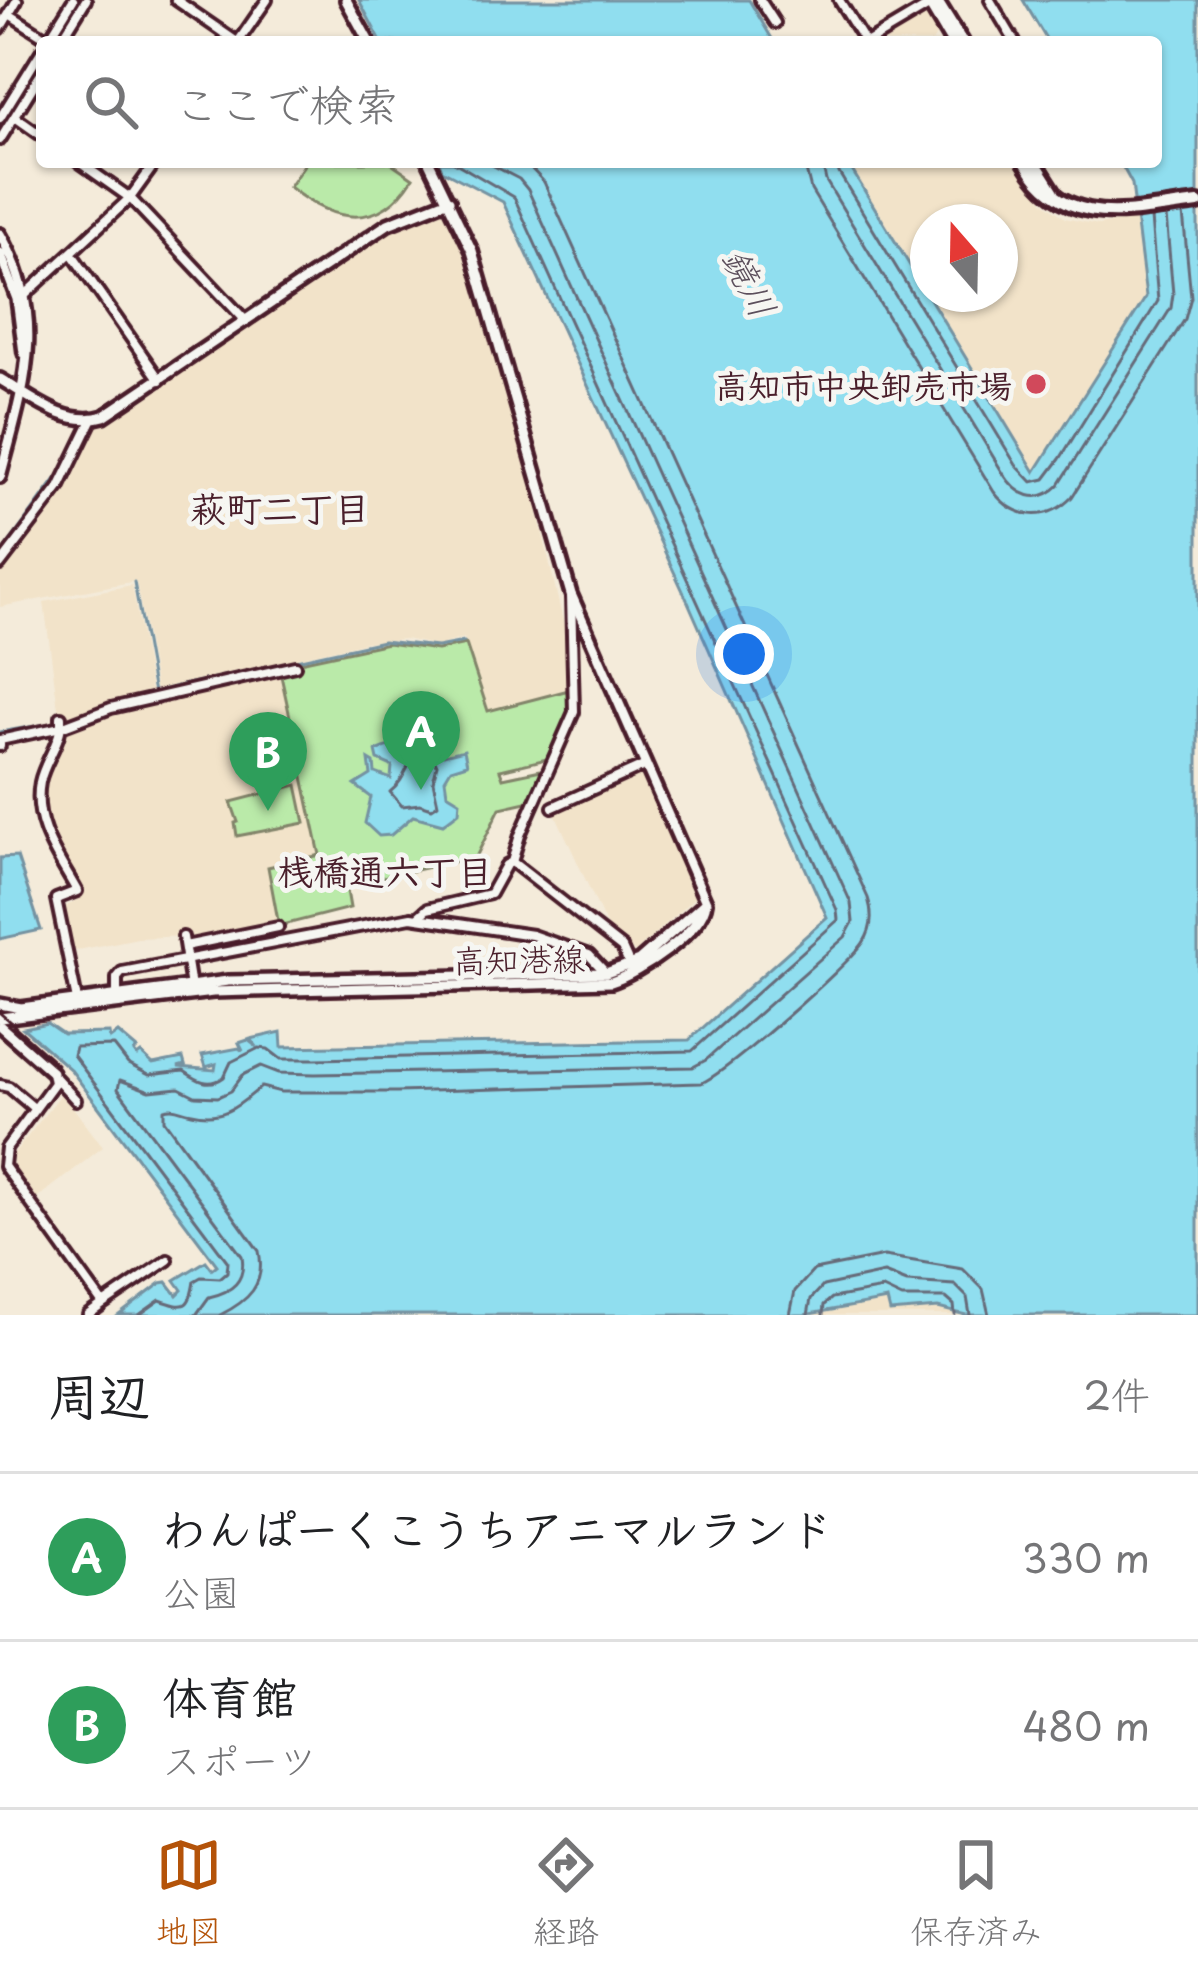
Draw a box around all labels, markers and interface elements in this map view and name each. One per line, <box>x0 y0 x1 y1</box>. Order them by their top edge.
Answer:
search box <box>36 36 1162 168</box>
text: ここで検索 <box>174 68 399 136</box>
icon: search <box>78 69 144 135</box>
north arrow <box>910 204 1018 312</box>
water label: 鏡川 <box>711 238 791 326</box>
place label: 高知市中央卸売市場 <box>715 359 1012 409</box>
marker: 高知市中央卸売市場 <box>1023 371 1049 397</box>
district label: 萩町二丁目 <box>190 480 370 534</box>
your location <box>714 624 774 684</box>
pin: A <box>382 691 460 790</box>
pin: B <box>229 712 307 811</box>
district label: 桟橋通六丁目 <box>277 843 493 897</box>
street label: 高知港線 <box>453 932 585 984</box>
text: 周辺 <box>48 1355 150 1432</box>
text: 2件 <box>1083 1364 1150 1423</box>
text: わんぱーくこうちアニマルランド <box>162 1493 833 1561</box>
text: A <box>72 1527 102 1586</box>
text: 330 m <box>1022 1527 1150 1586</box>
text: 公園 <box>162 1561 240 1620</box>
text: 体育館 <box>162 1661 297 1729</box>
text: B <box>74 1695 100 1754</box>
text: 480 m <box>1023 1695 1150 1754</box>
text: スポーツ <box>162 1729 317 1788</box>
tab: 地図 <box>156 1832 222 1954</box>
tab: 経路 <box>533 1832 599 1954</box>
tab: 保存済み <box>910 1832 1042 1954</box>

